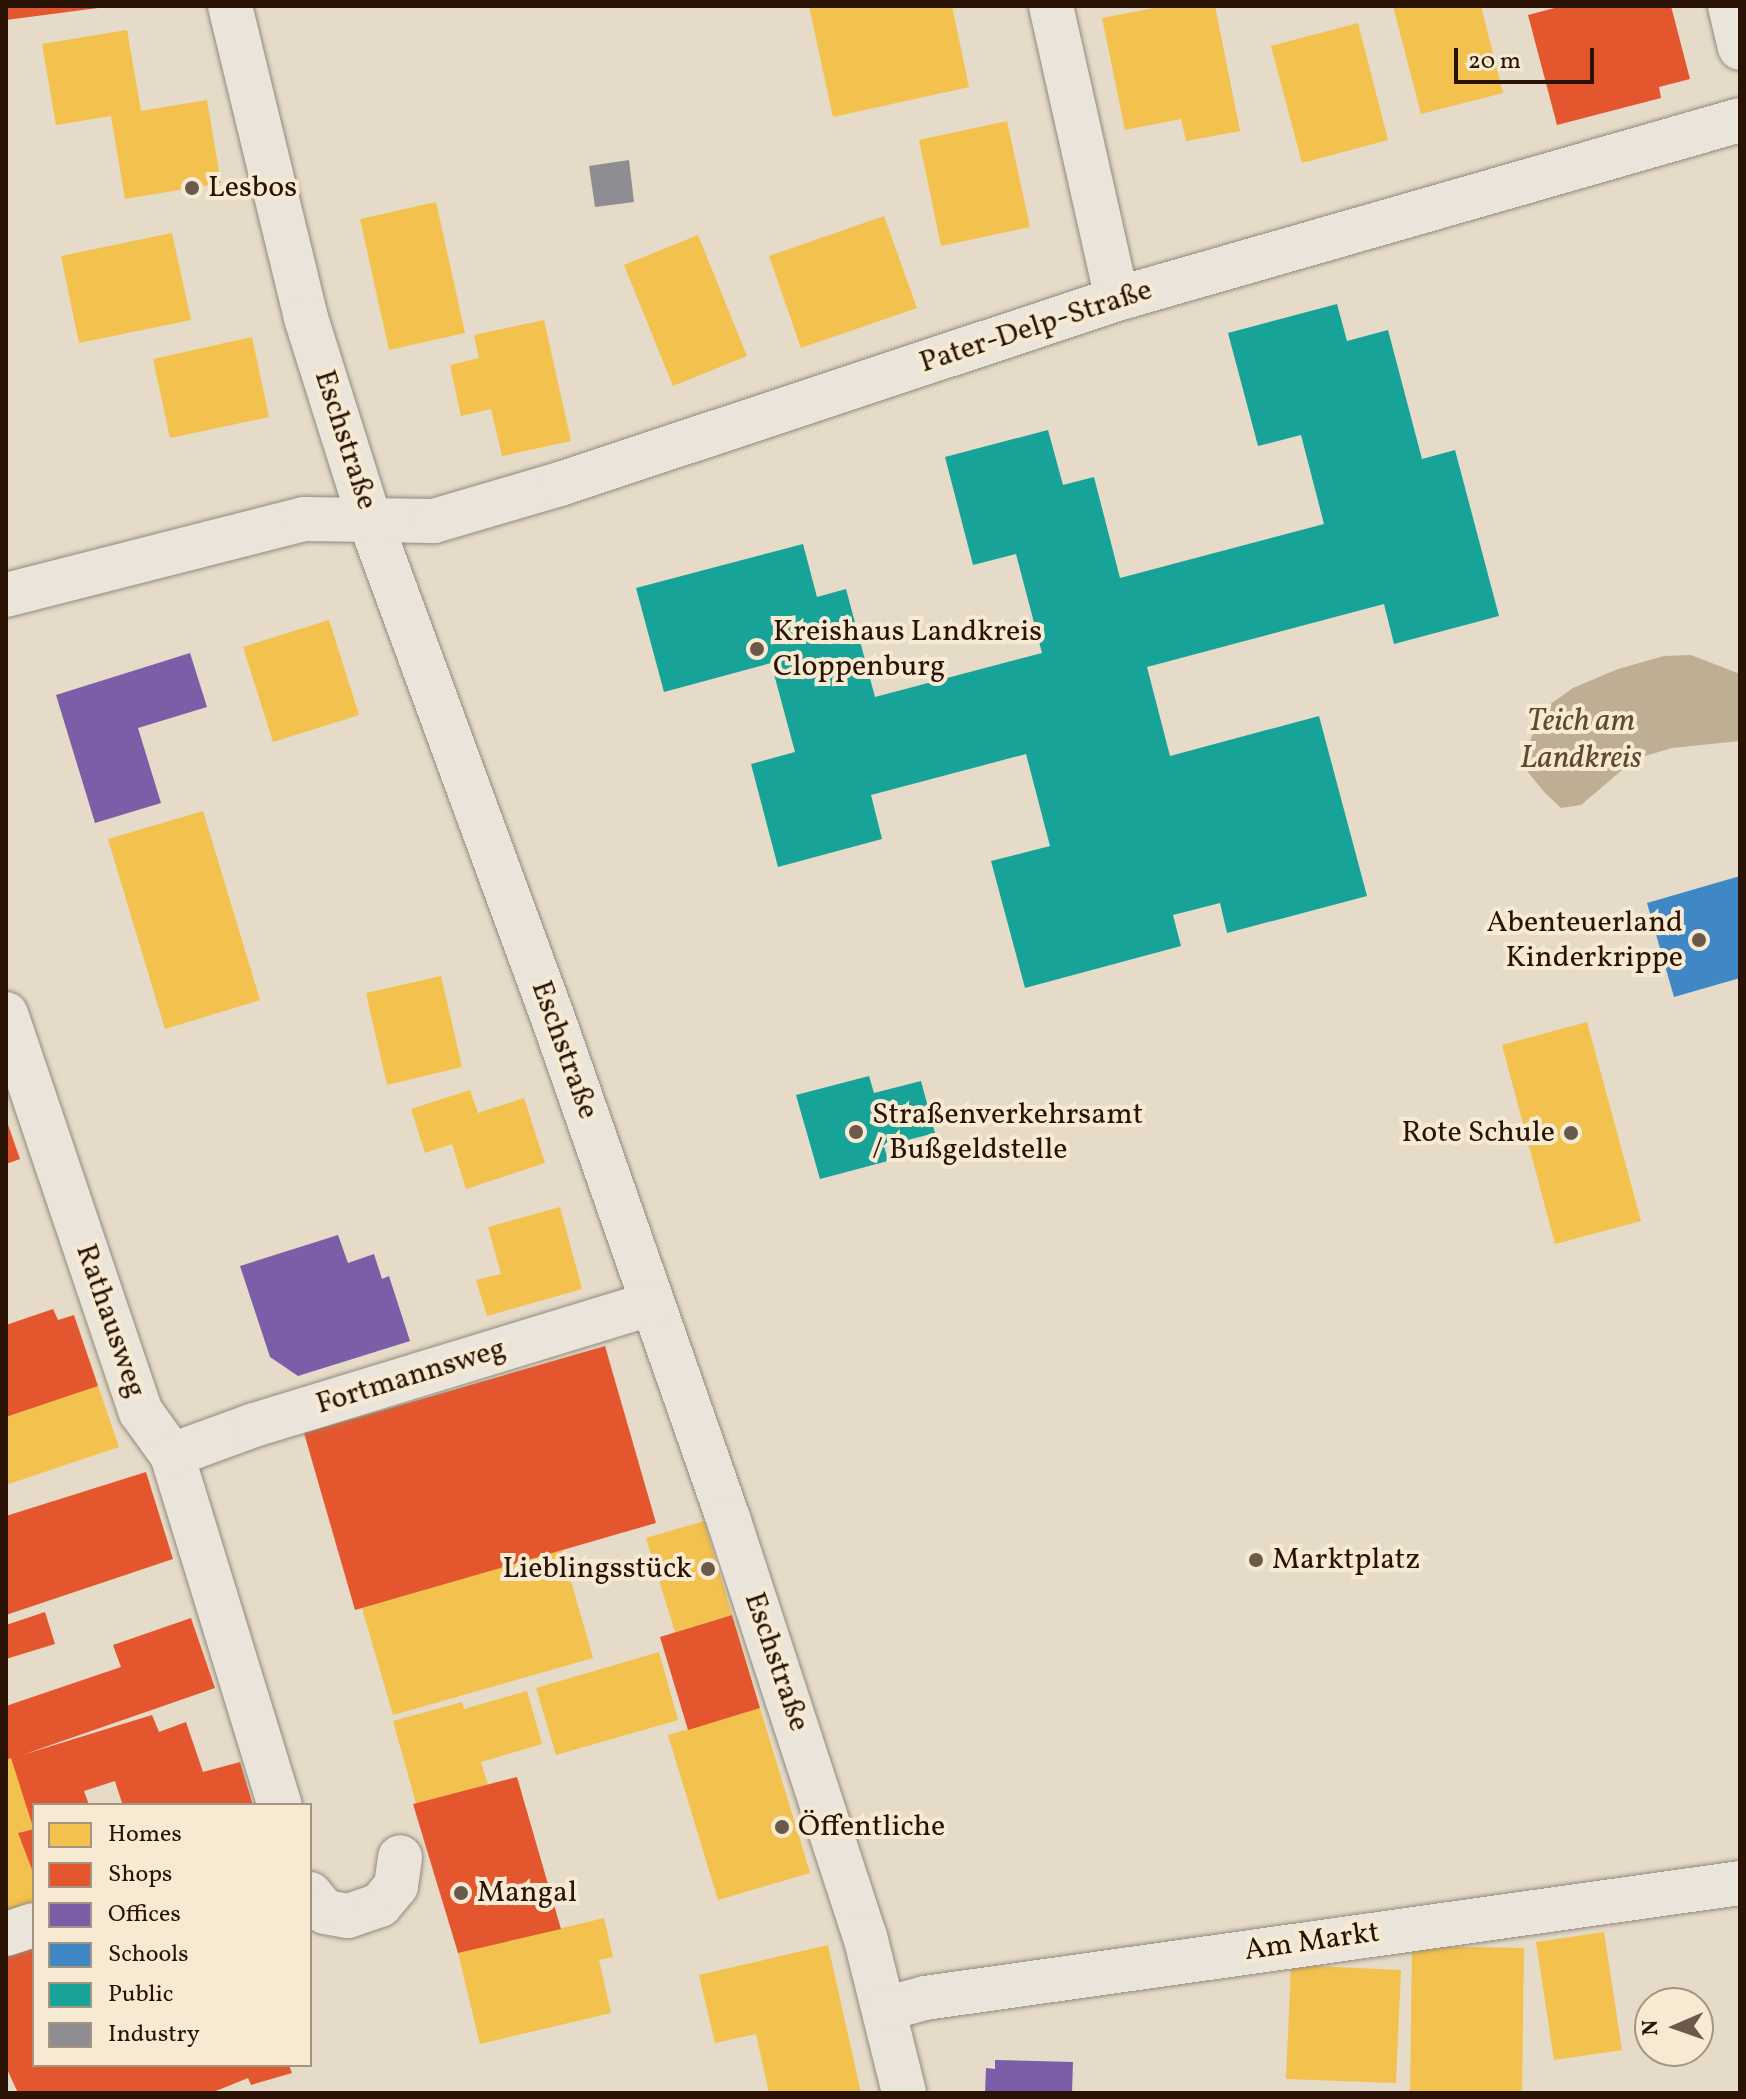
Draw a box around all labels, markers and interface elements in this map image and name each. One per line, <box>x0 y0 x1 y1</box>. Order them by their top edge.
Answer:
scale bar <box>1458 32 1598 82</box>
text: 20 m <box>1468 45 1521 79</box>
place label: Lesbos <box>208 170 297 206</box>
marker: Lesbos <box>183 179 201 197</box>
street label: Pater-Delp-Straße <box>915 272 1157 382</box>
street label: Eschstraße <box>306 366 384 514</box>
place label: Kreishaus Landkreis Cloppenburg <box>773 614 1042 684</box>
marker: Kreishaus Landkreis Cloppenburg <box>748 640 766 658</box>
water label: Teich am Landkreis <box>1520 704 1642 779</box>
place label: Abenteuerland Kinderkrippe <box>1486 905 1683 976</box>
marker: Abenteuerland Kinderkrippe <box>1690 931 1708 949</box>
street label: Eschstraße <box>522 976 606 1124</box>
place label: Straßenverkehrsamt / Bußgeldstelle <box>872 1097 1143 1168</box>
place label: Rote Schule <box>1401 1115 1555 1151</box>
marker: Straßenverkehrsamt / Bußgeldstelle <box>847 1123 865 1141</box>
marker: Rote Schule <box>1562 1124 1580 1142</box>
street label: Rathausweg <box>67 1240 153 1402</box>
street label: Fortmannsweg <box>312 1331 510 1423</box>
place label: Marktplatz <box>1272 1542 1420 1578</box>
place label: Lieblingsstück <box>502 1551 692 1587</box>
marker: Marktplatz <box>1247 1551 1265 1569</box>
marker: Lieblingsstück <box>699 1560 717 1578</box>
street label: Eschstraße <box>735 1588 817 1736</box>
legend <box>32 1803 312 2067</box>
place label: Öffentliche <box>798 1809 945 1845</box>
text: Homes <box>108 1818 182 1852</box>
marker: Öffentliche <box>773 1818 791 1836</box>
text: Shops <box>108 1858 172 1892</box>
place label: Mangal <box>477 1875 577 1911</box>
marker: Mangal <box>452 1884 470 1902</box>
text: Offices <box>108 1898 181 1932</box>
street label: Am Markt <box>1242 1915 1382 1969</box>
text: Schools <box>108 1938 188 1972</box>
text: Public <box>108 1978 174 2012</box>
north arrow <box>1634 1987 1714 2067</box>
text: Industry <box>108 2018 200 2052</box>
text: N <box>1636 2019 1667 2036</box>

